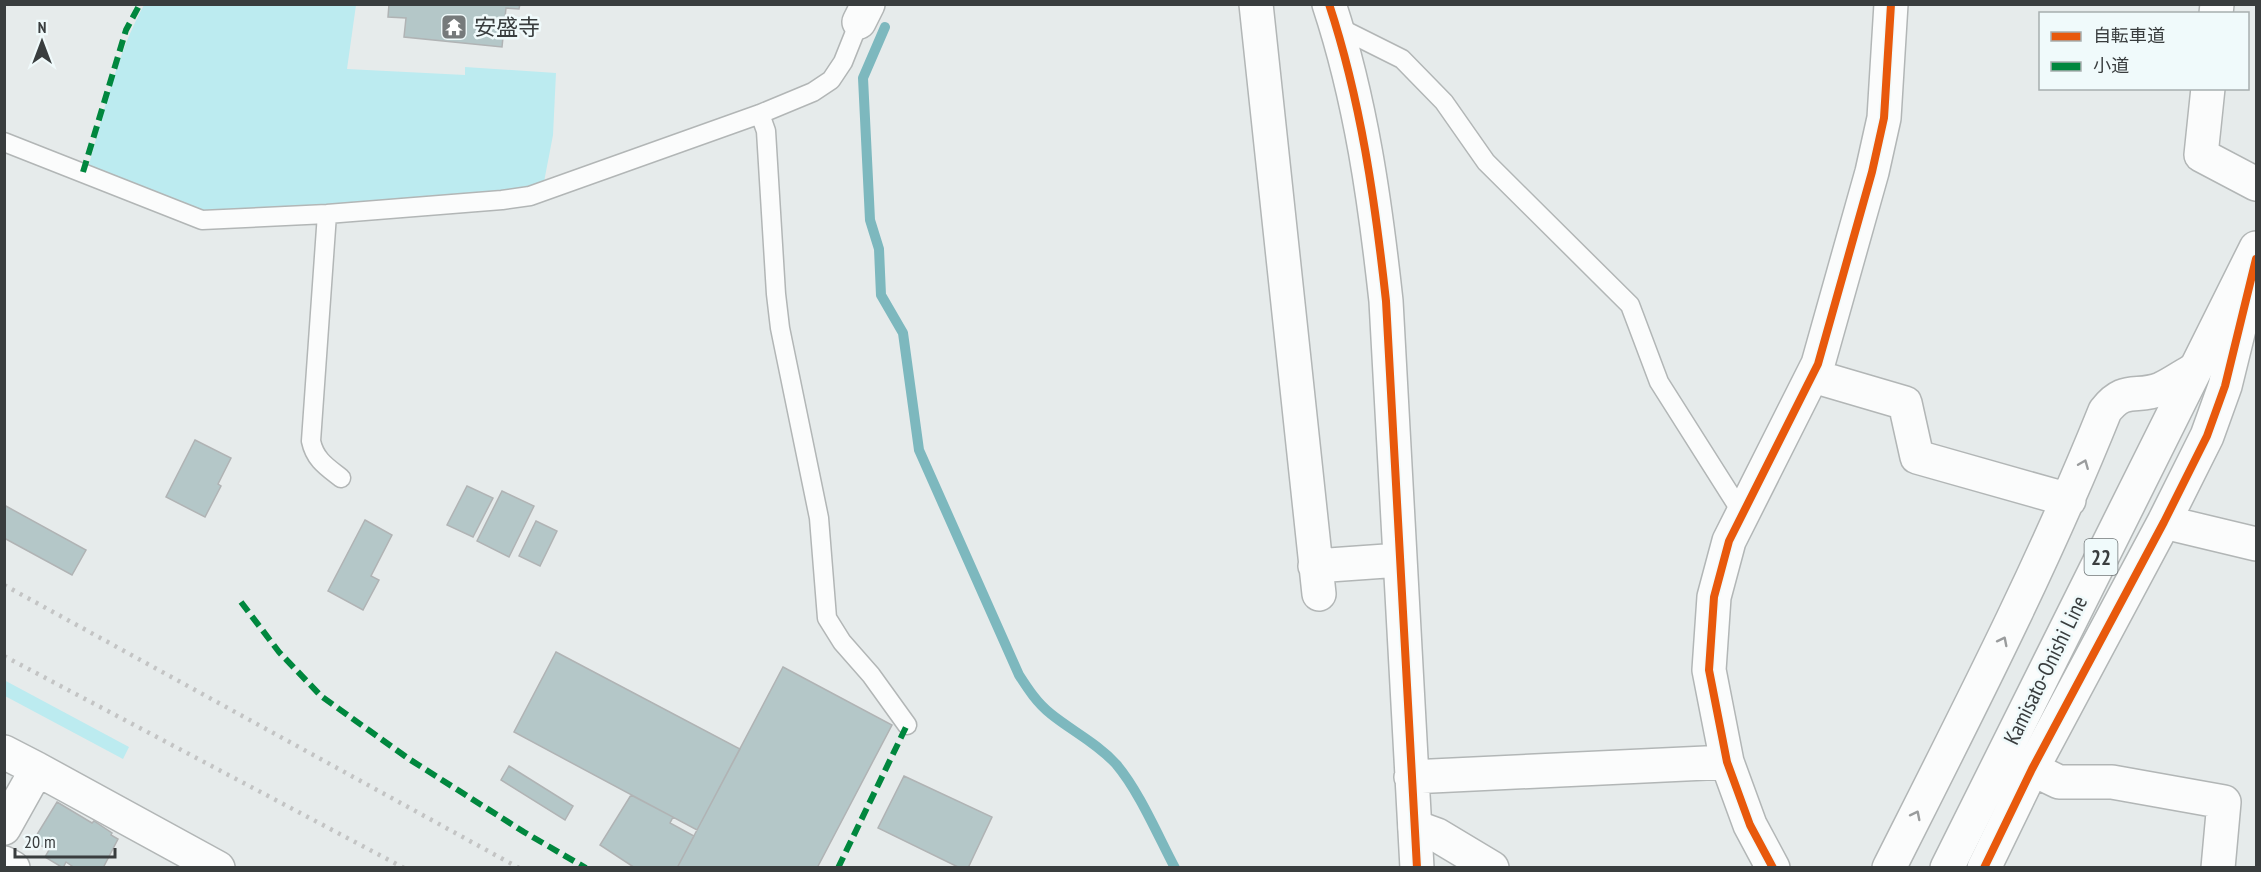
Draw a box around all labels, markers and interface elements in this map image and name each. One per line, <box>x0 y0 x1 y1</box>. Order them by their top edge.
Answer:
north arrow <box>12 12 72 72</box>
temple icon: 安盛寺 <box>439 12 469 42</box>
legend <box>2039 12 2249 90</box>
place label: 安盛寺 <box>474 13 540 41</box>
text: N <box>38 17 46 37</box>
text: 自転車道 <box>2093 24 2165 47</box>
text: 小道 <box>2093 54 2129 77</box>
one-way arrow <box>2077 459 2089 470</box>
road number: 22 <box>2084 539 2118 575</box>
street label: Kamisato-Onishi Line <box>1997 591 2093 749</box>
one-way arrow <box>1996 637 2007 647</box>
one-way arrow <box>1908 811 1920 822</box>
scale bar <box>15 821 116 859</box>
text: 20 m <box>24 830 56 853</box>

